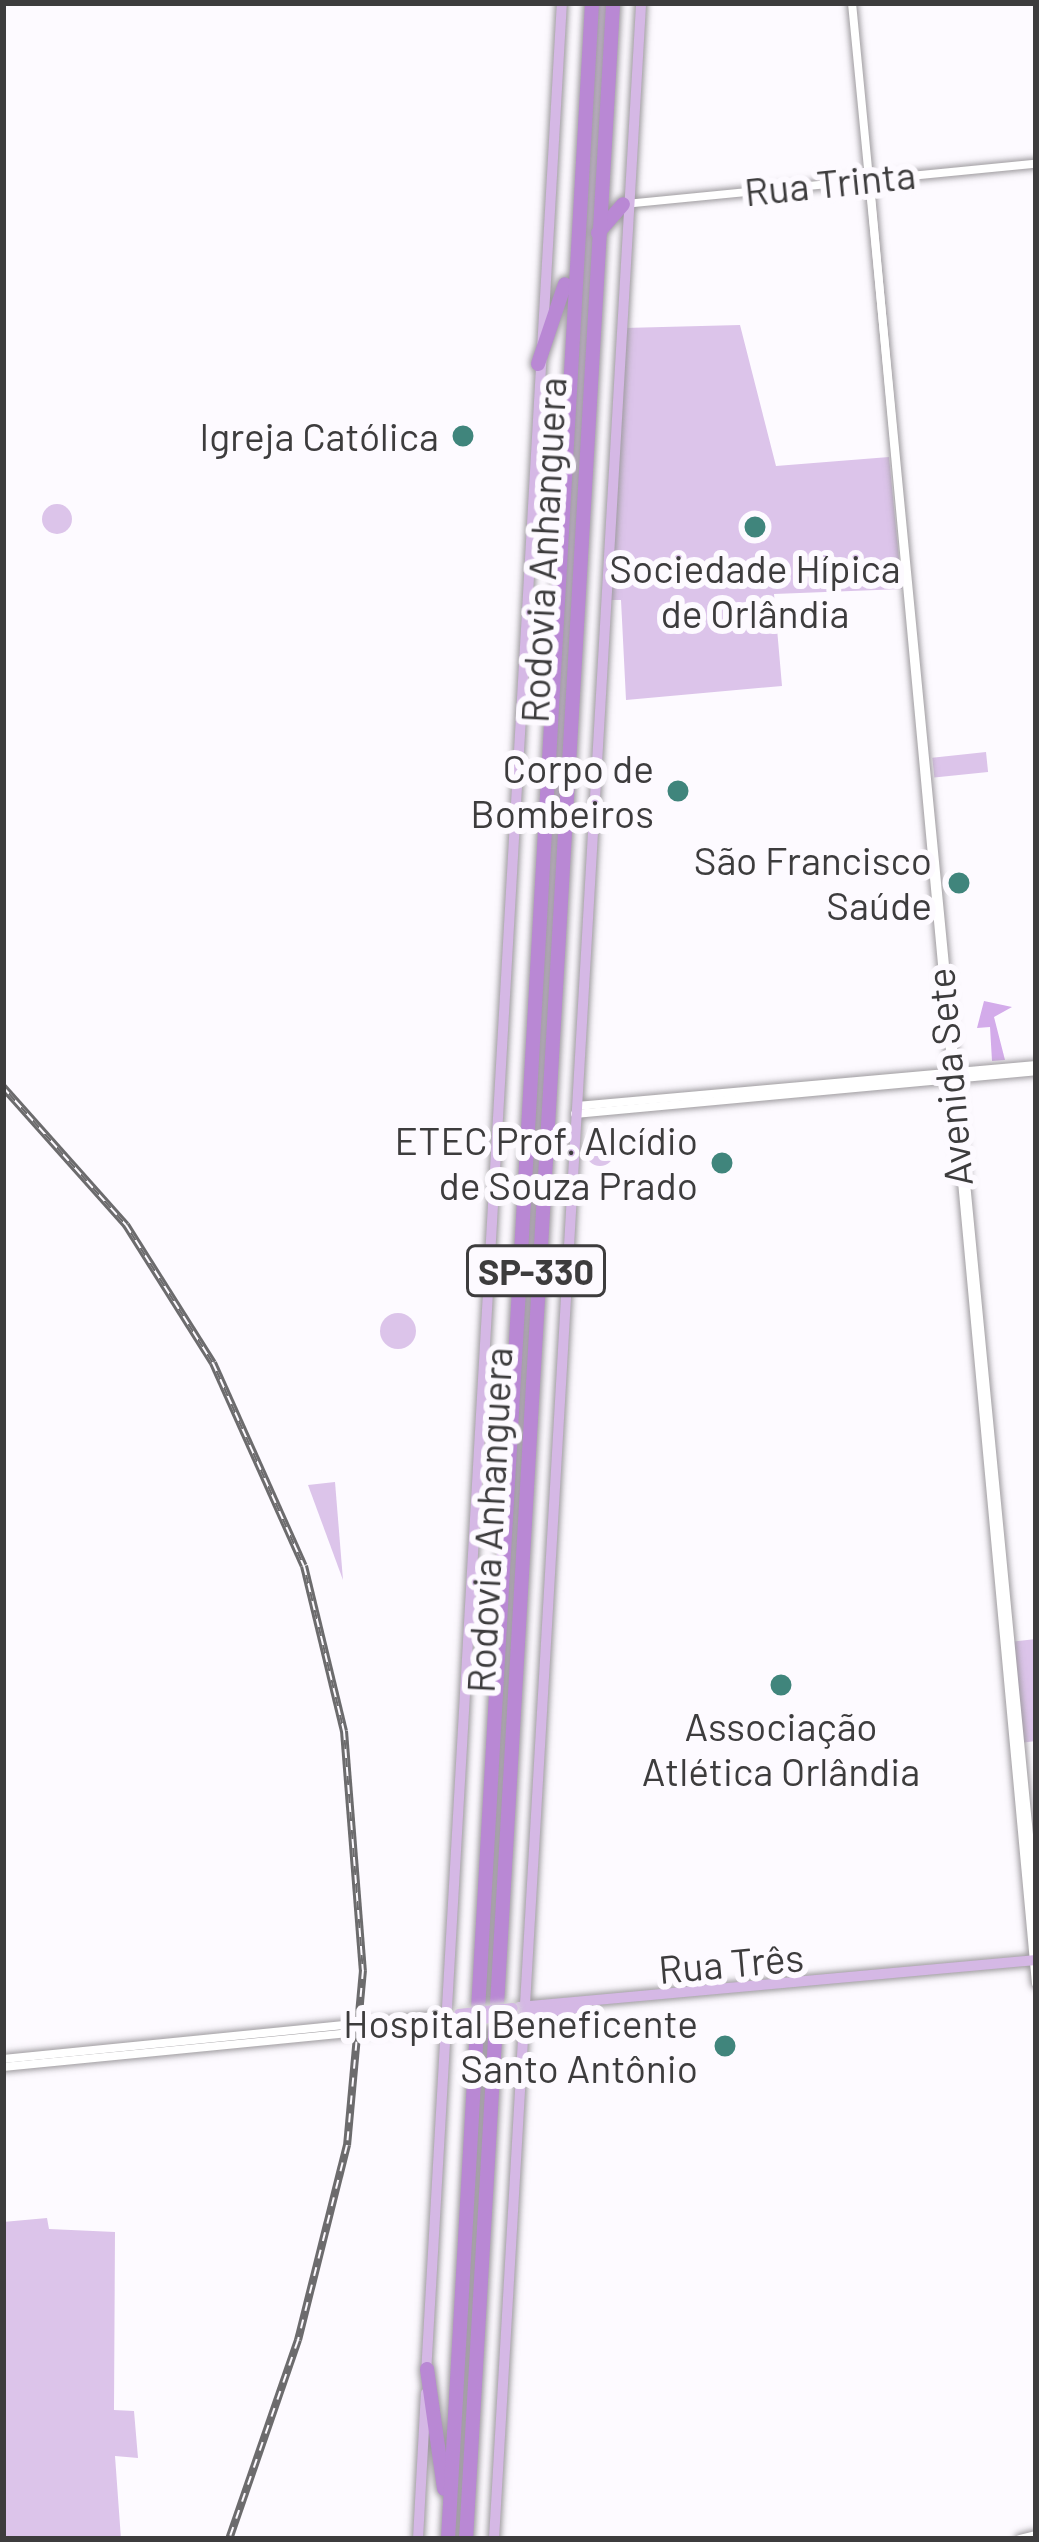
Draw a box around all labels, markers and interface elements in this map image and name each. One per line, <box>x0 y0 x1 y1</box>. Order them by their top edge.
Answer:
street label: Rua Trinta <box>742 151 918 215</box>
street label: Rodovia Anhanguera <box>511 376 575 724</box>
place label: Igreja Católica <box>199 413 439 459</box>
marker: Igreja Católica <box>450 423 476 449</box>
marker: Sociedade Hípica de Orlândia <box>742 514 768 540</box>
place label: Sociedade Hípica de Orlândia <box>609 546 901 637</box>
place label: Corpo de Bombeiros <box>470 746 654 837</box>
marker: Corpo de Bombeiros <box>665 778 691 804</box>
place label: São Francisco Saúde <box>694 838 932 929</box>
marker: São Francisco Saúde <box>943 867 975 899</box>
street label: Avenida Sete <box>916 966 982 1188</box>
place label: ETEC Prof. Alcídio de Souza Prado <box>395 1118 698 1209</box>
marker: ETEC Prof. Alcídio de Souza Prado <box>709 1150 735 1176</box>
road number: SP-330 <box>464 1241 608 1301</box>
street label: Rodovia Anhanguera <box>457 1346 521 1694</box>
marker: Associação Atlética Orlândia <box>768 1672 794 1698</box>
place label: Associação Atlética Orlândia <box>642 1704 920 1795</box>
street label: Rua Três <box>656 1933 806 1993</box>
place label: Hospital Beneficente Santo Antônio <box>343 2001 698 2092</box>
marker: Hospital Beneficente Santo Antônio <box>709 2030 741 2062</box>

